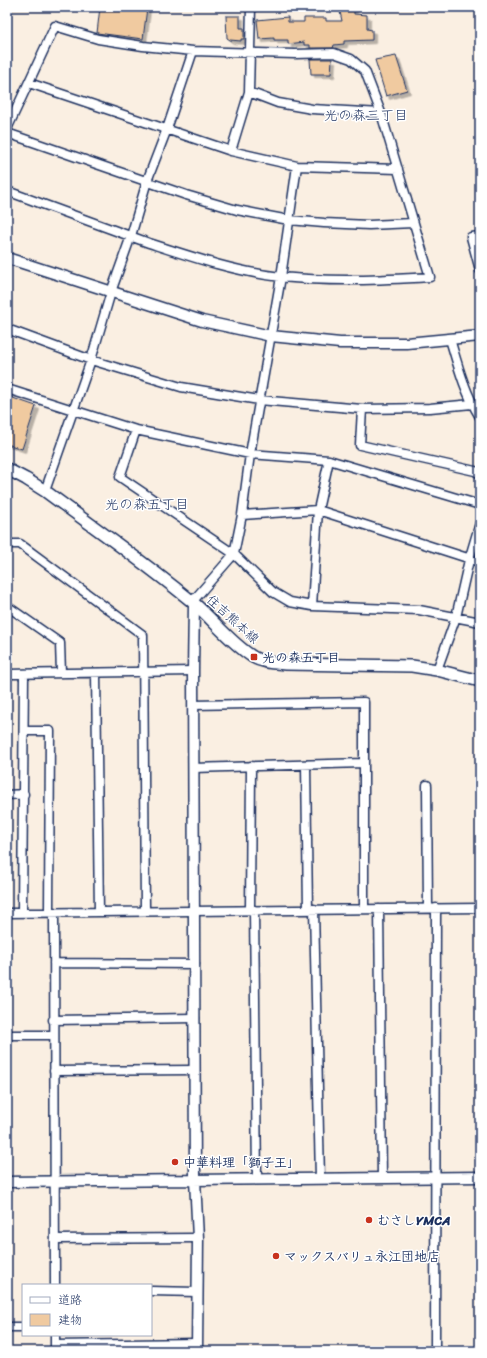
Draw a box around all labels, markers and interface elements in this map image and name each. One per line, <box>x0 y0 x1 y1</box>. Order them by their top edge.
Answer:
district label: 光の森三丁目 <box>324 103 408 128</box>
district label: 光の森五丁目 <box>105 492 189 517</box>
street label: 住吉熊本線 <box>201 589 266 650</box>
place label: 光の森五丁目 <box>262 646 340 669</box>
marker: 光の森五丁目 <box>249 652 259 662</box>
place label: 中華料理「獅子王」 <box>183 1151 300 1174</box>
marker: 中華料理「獅子王」 <box>170 1157 180 1167</box>
place label: むさしYMCA <box>377 1209 451 1232</box>
marker: むさしYMCA <box>364 1215 374 1225</box>
place label: マックスバリュ永江団地店 <box>284 1245 440 1268</box>
marker: マックスバリュ永江団地店 <box>271 1251 281 1261</box>
legend <box>22 1284 152 1336</box>
text: 道路 <box>58 1289 82 1311</box>
text: 建物 <box>58 1309 82 1331</box>

